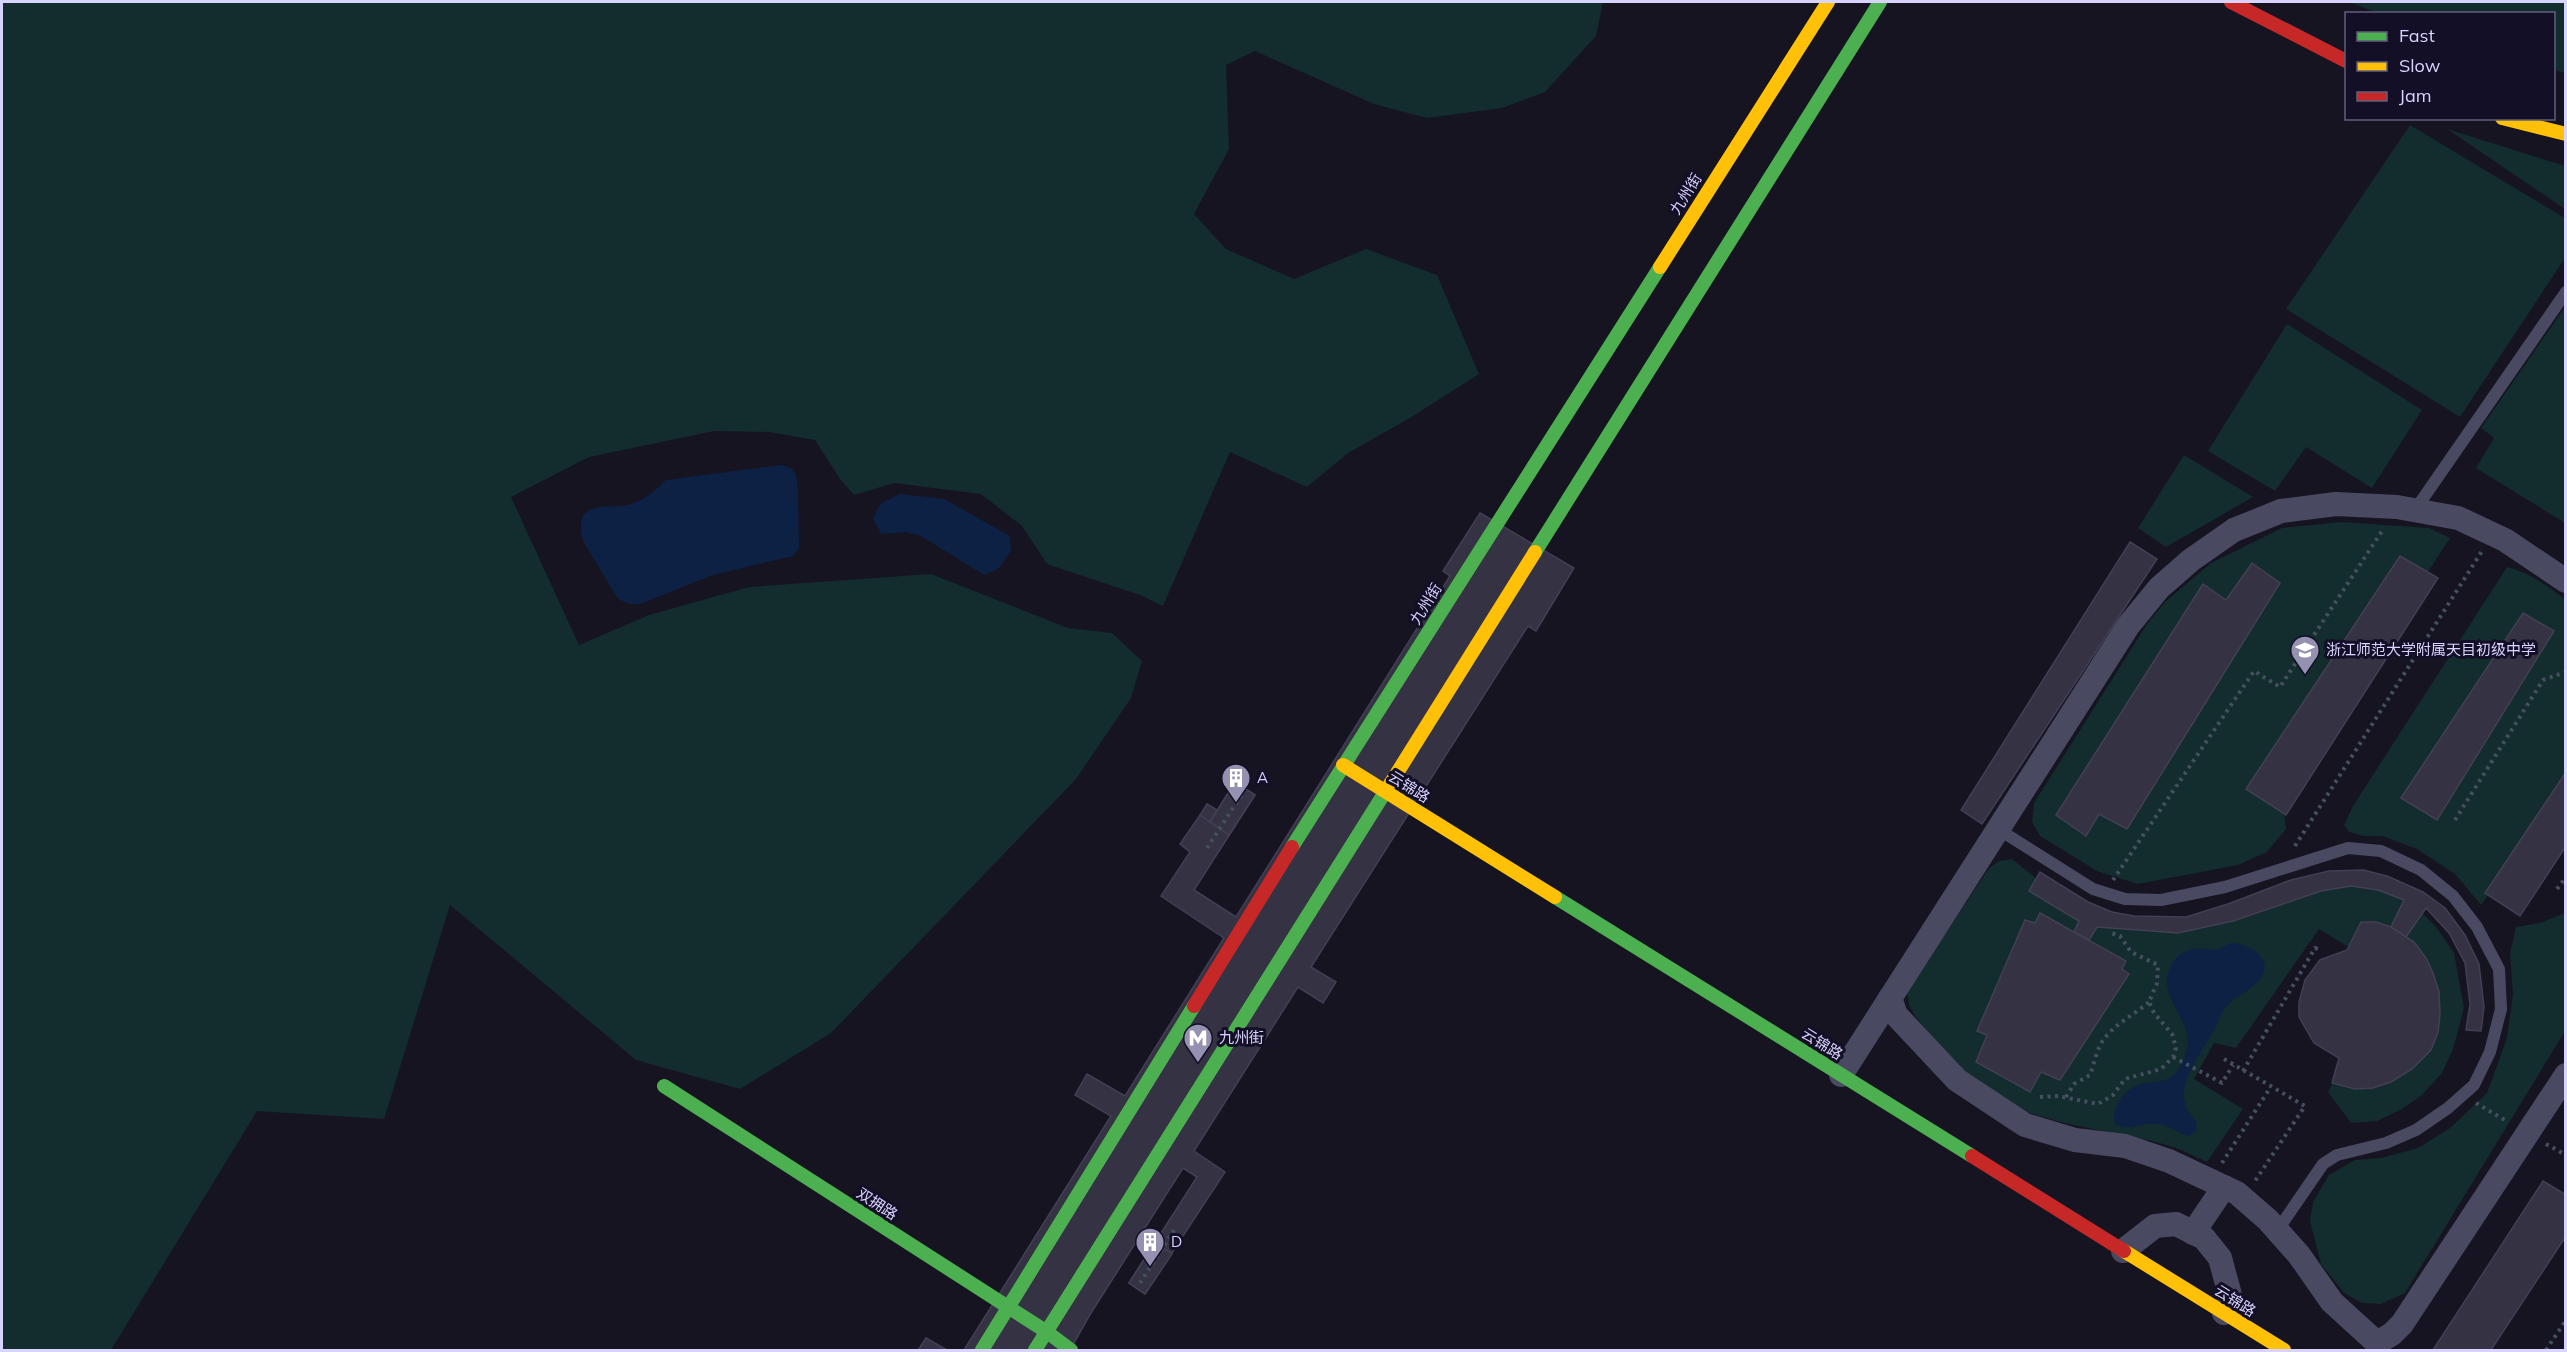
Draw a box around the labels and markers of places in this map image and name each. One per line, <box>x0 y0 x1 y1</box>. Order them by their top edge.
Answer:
school or university icon: 浙江师范大学附属天目初级中学 <box>2289 634 2321 676</box>
place label: 浙江师范大学附属天目初级中学 <box>2326 640 2536 659</box>
building icon: A <box>1220 762 1252 804</box>
place label: A <box>1257 768 1268 787</box>
metro station icon: 九州街 <box>1182 1022 1214 1064</box>
place label: 九州街 <box>1219 1028 1264 1047</box>
building icon: D <box>1134 1226 1166 1268</box>
place label: D <box>1171 1232 1182 1251</box>

